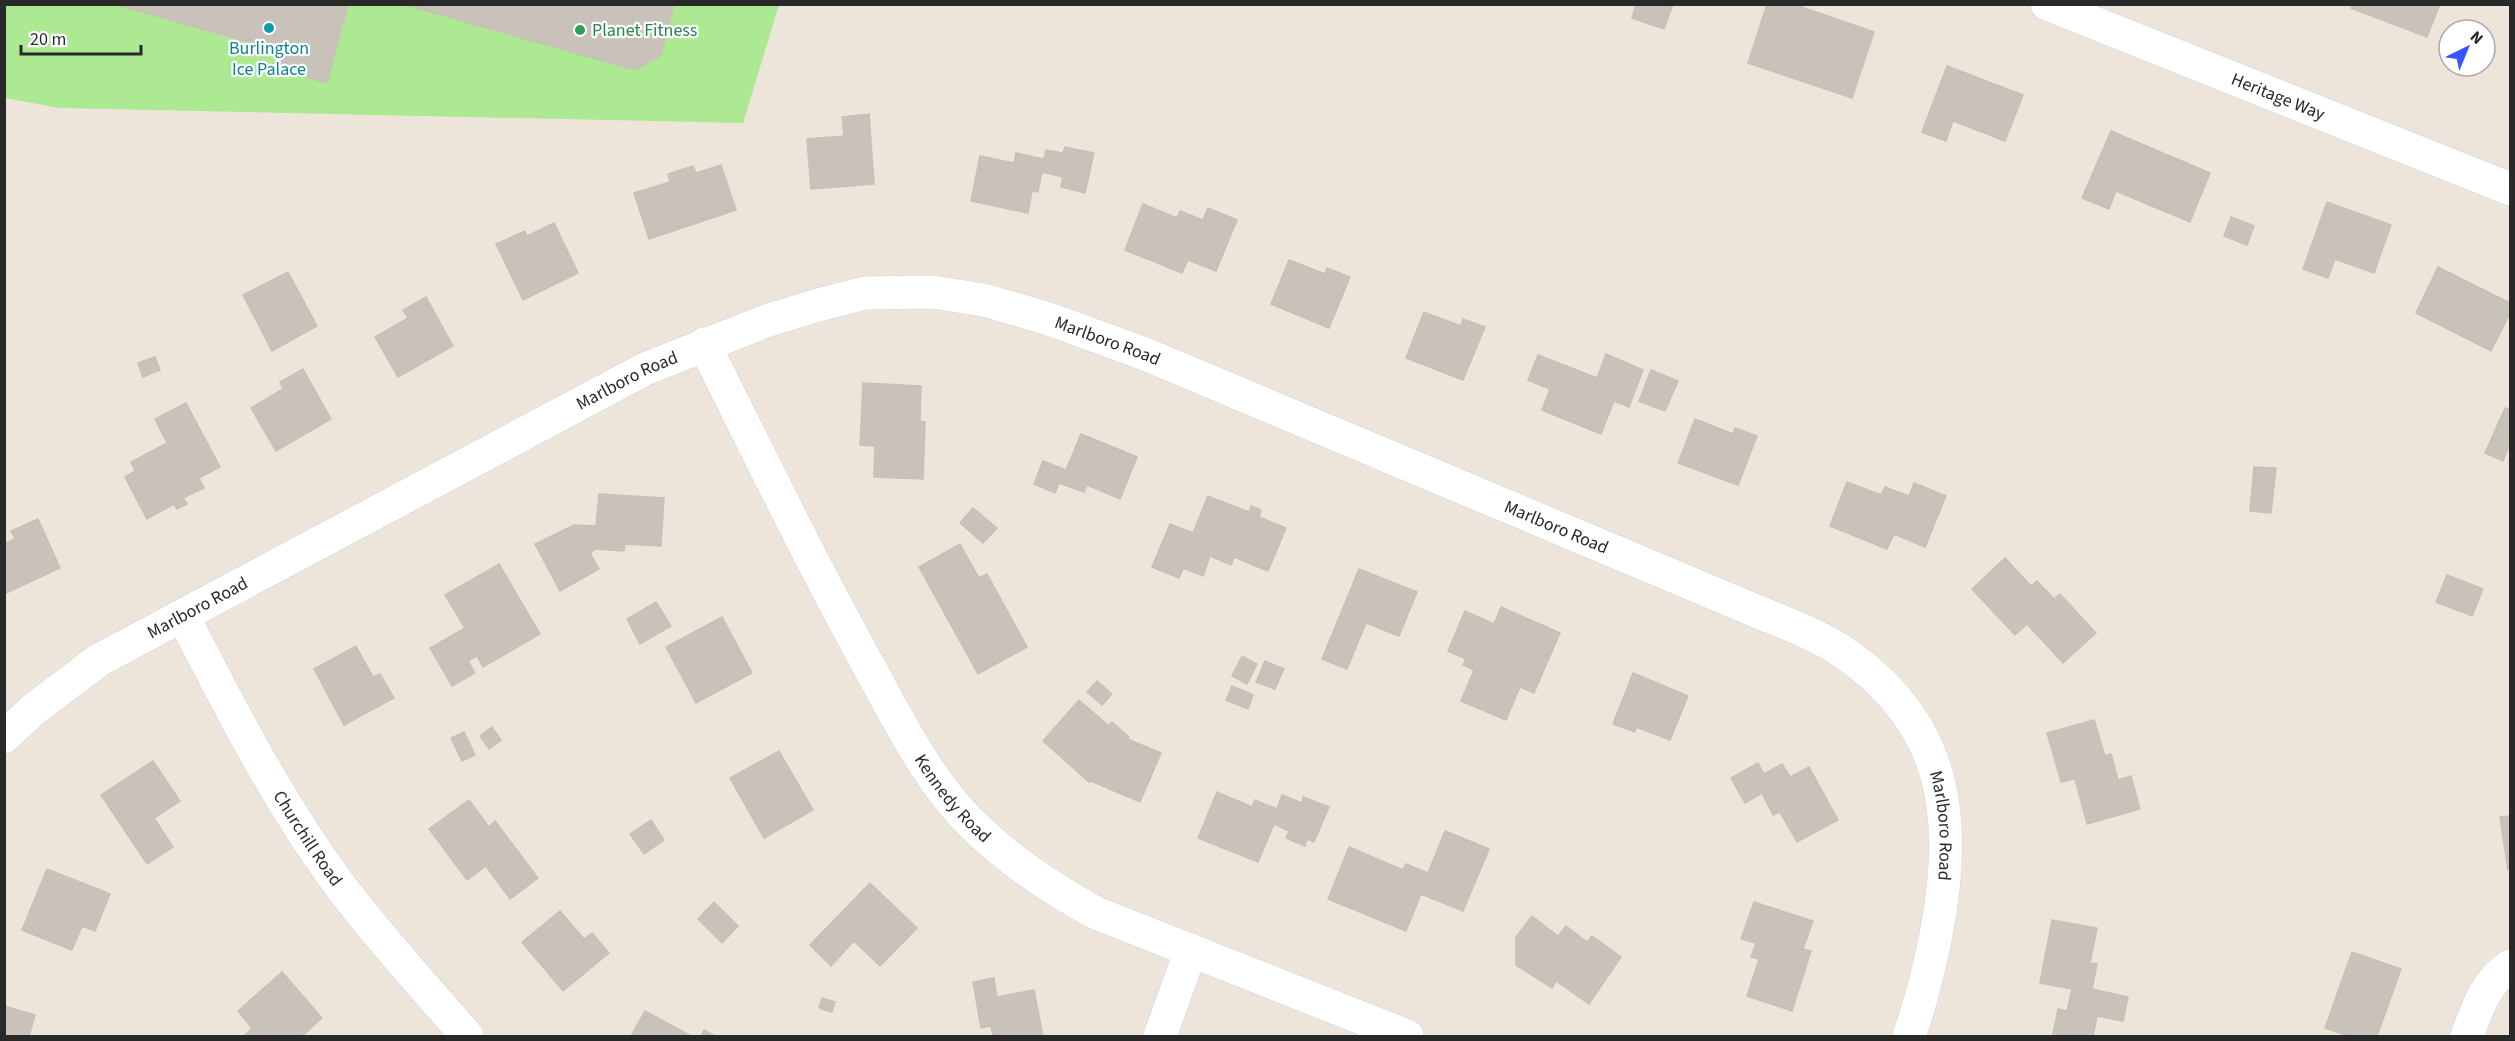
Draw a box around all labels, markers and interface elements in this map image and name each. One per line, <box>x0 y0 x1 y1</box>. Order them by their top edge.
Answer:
scale bar <box>21 18 141 56</box>
place label: Planet Fitness <box>592 18 697 43</box>
north arrow <box>2437 18 2497 78</box>
marker: Burlington Ice Palace <box>262 21 276 35</box>
marker: Planet Fitness <box>573 23 587 37</box>
text: N <box>2465 26 2488 49</box>
text: 20 m <box>30 27 66 52</box>
place label: Burlington Ice Palace <box>229 36 309 82</box>
street label: Heritage Way <box>2227 67 2329 127</box>
street label: Marlboro Road <box>1051 310 1164 372</box>
street label: Marlboro Road <box>572 345 682 416</box>
street label: Marlboro Road <box>1500 494 1612 560</box>
street label: Marlboro Road <box>143 571 252 645</box>
street label: Kennedy Road <box>908 749 996 849</box>
street label: Marlboro Road <box>1923 768 1958 882</box>
street label: Churchill Road <box>267 786 348 891</box>

